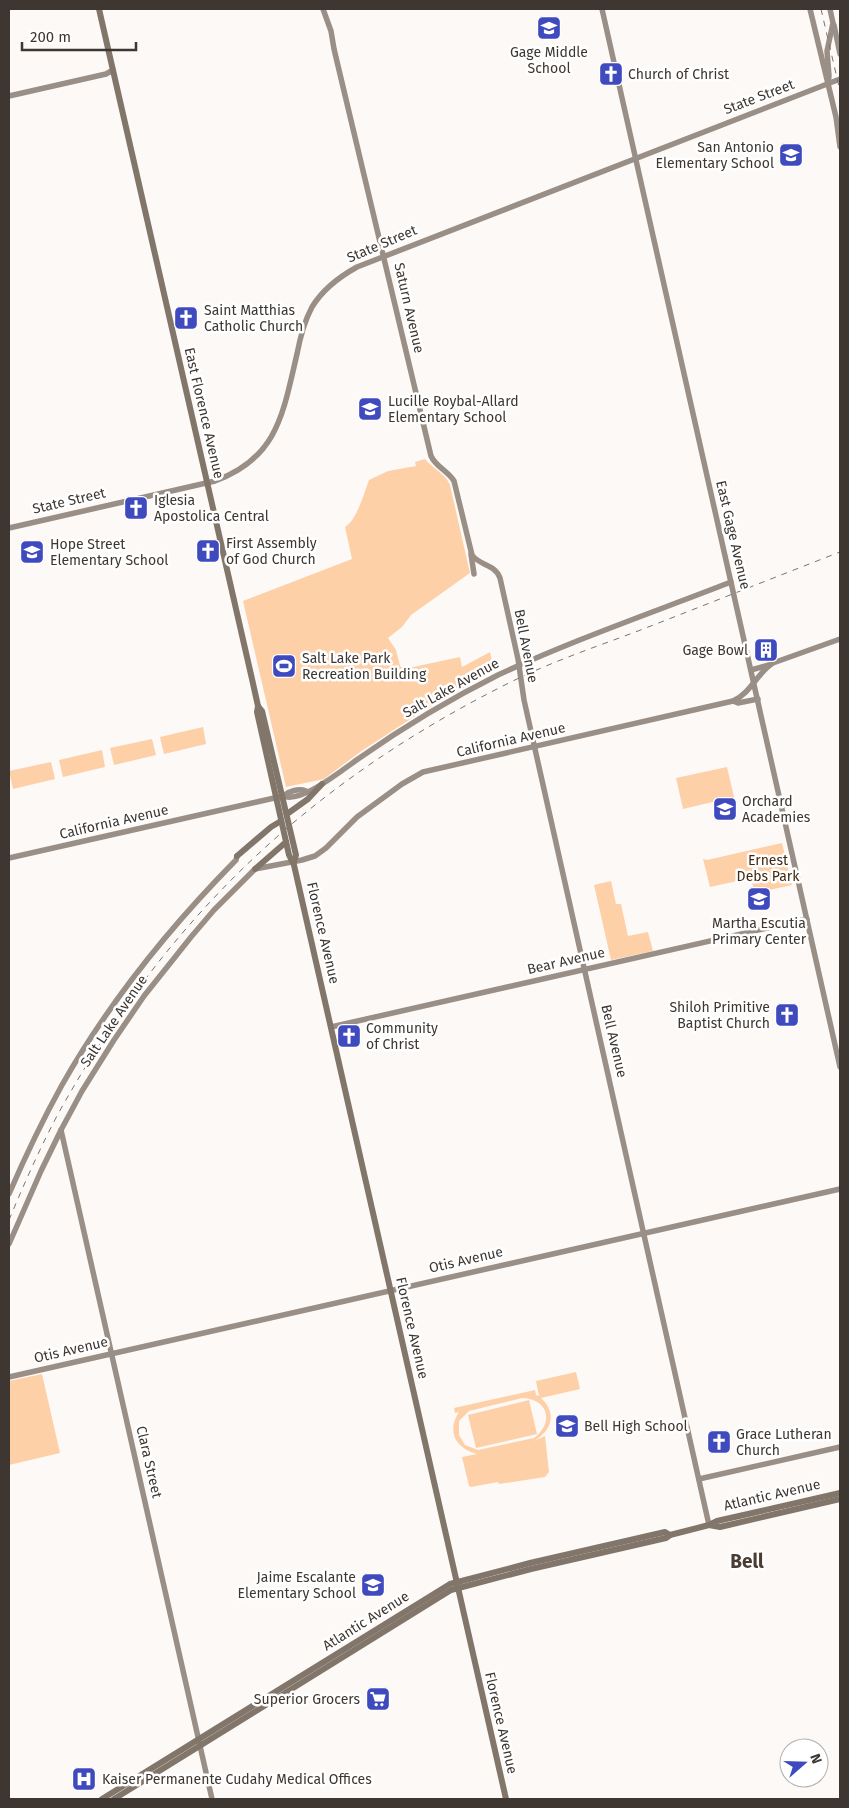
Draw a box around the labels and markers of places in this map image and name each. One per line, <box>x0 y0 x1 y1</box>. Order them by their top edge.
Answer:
school or university icon: Gage Middle School <box>536 15 562 41</box>
place label: Gage Middle School <box>510 44 588 77</box>
church icon: Church of Christ <box>598 61 624 87</box>
place label: Church of Christ <box>628 66 730 83</box>
place label: San Antonio Elementary School <box>656 139 774 172</box>
school or university icon: San Antonio Elementary School <box>778 142 804 168</box>
place label: Saint Matthias Catholic Church <box>204 302 303 335</box>
church icon: Saint Matthias Catholic Church <box>173 305 199 331</box>
place label: Lucille Roybal-Allard Elementary School <box>388 393 519 426</box>
school or university icon: Lucille Roybal-Allard Elementary School <box>357 396 383 422</box>
place label: Iglesia Apostolica Central <box>154 492 269 525</box>
church icon: Iglesia Apostolica Central <box>123 495 149 521</box>
place label: First Assembly of God Church <box>226 535 317 568</box>
place label: Hope Street Elementary School <box>50 536 168 569</box>
church icon: First Assembly of God Church <box>195 538 221 564</box>
school or university icon: Hope Street Elementary School <box>19 539 45 565</box>
building icon: Gage Bowl <box>753 637 779 663</box>
place label: Gage Bowl <box>682 642 748 659</box>
place label: Salt Lake Park Recreation Building <box>302 650 427 683</box>
sports icon: Salt Lake Park Recreation Building <box>271 653 297 679</box>
place label: Orchard Academies <box>742 793 811 826</box>
school or university icon: Orchard Academies <box>712 796 738 822</box>
school or university icon: Martha Escutia Primary Center <box>746 886 772 912</box>
place label: Martha Escutia Primary Center <box>712 915 807 948</box>
place label: Shiloh Primitive Baptist Church <box>669 999 770 1032</box>
church icon: Shiloh Primitive Baptist Church <box>774 1002 800 1028</box>
place label: Community of Christ <box>366 1020 438 1053</box>
church icon: Community of Christ <box>336 1023 362 1049</box>
school or university icon: Bell High School <box>554 1413 580 1439</box>
place label: Bell High School <box>584 1418 688 1435</box>
place label: Grace Lutheran Church <box>736 1426 832 1459</box>
church icon: Grace Lutheran Church <box>706 1429 732 1455</box>
place label: Jaime Escalante Elementary School <box>238 1569 356 1602</box>
school or university icon: Jaime Escalante Elementary School <box>360 1572 386 1598</box>
supermarket icon: Superior Grocers <box>365 1686 391 1712</box>
place label: Superior Grocers <box>254 1691 360 1708</box>
hospital icon: Kaiser Permanente Cudahy Medical Offices <box>71 1766 97 1792</box>
place label: Kaiser Permanente Cudahy Medical Offices <box>102 1771 372 1788</box>

